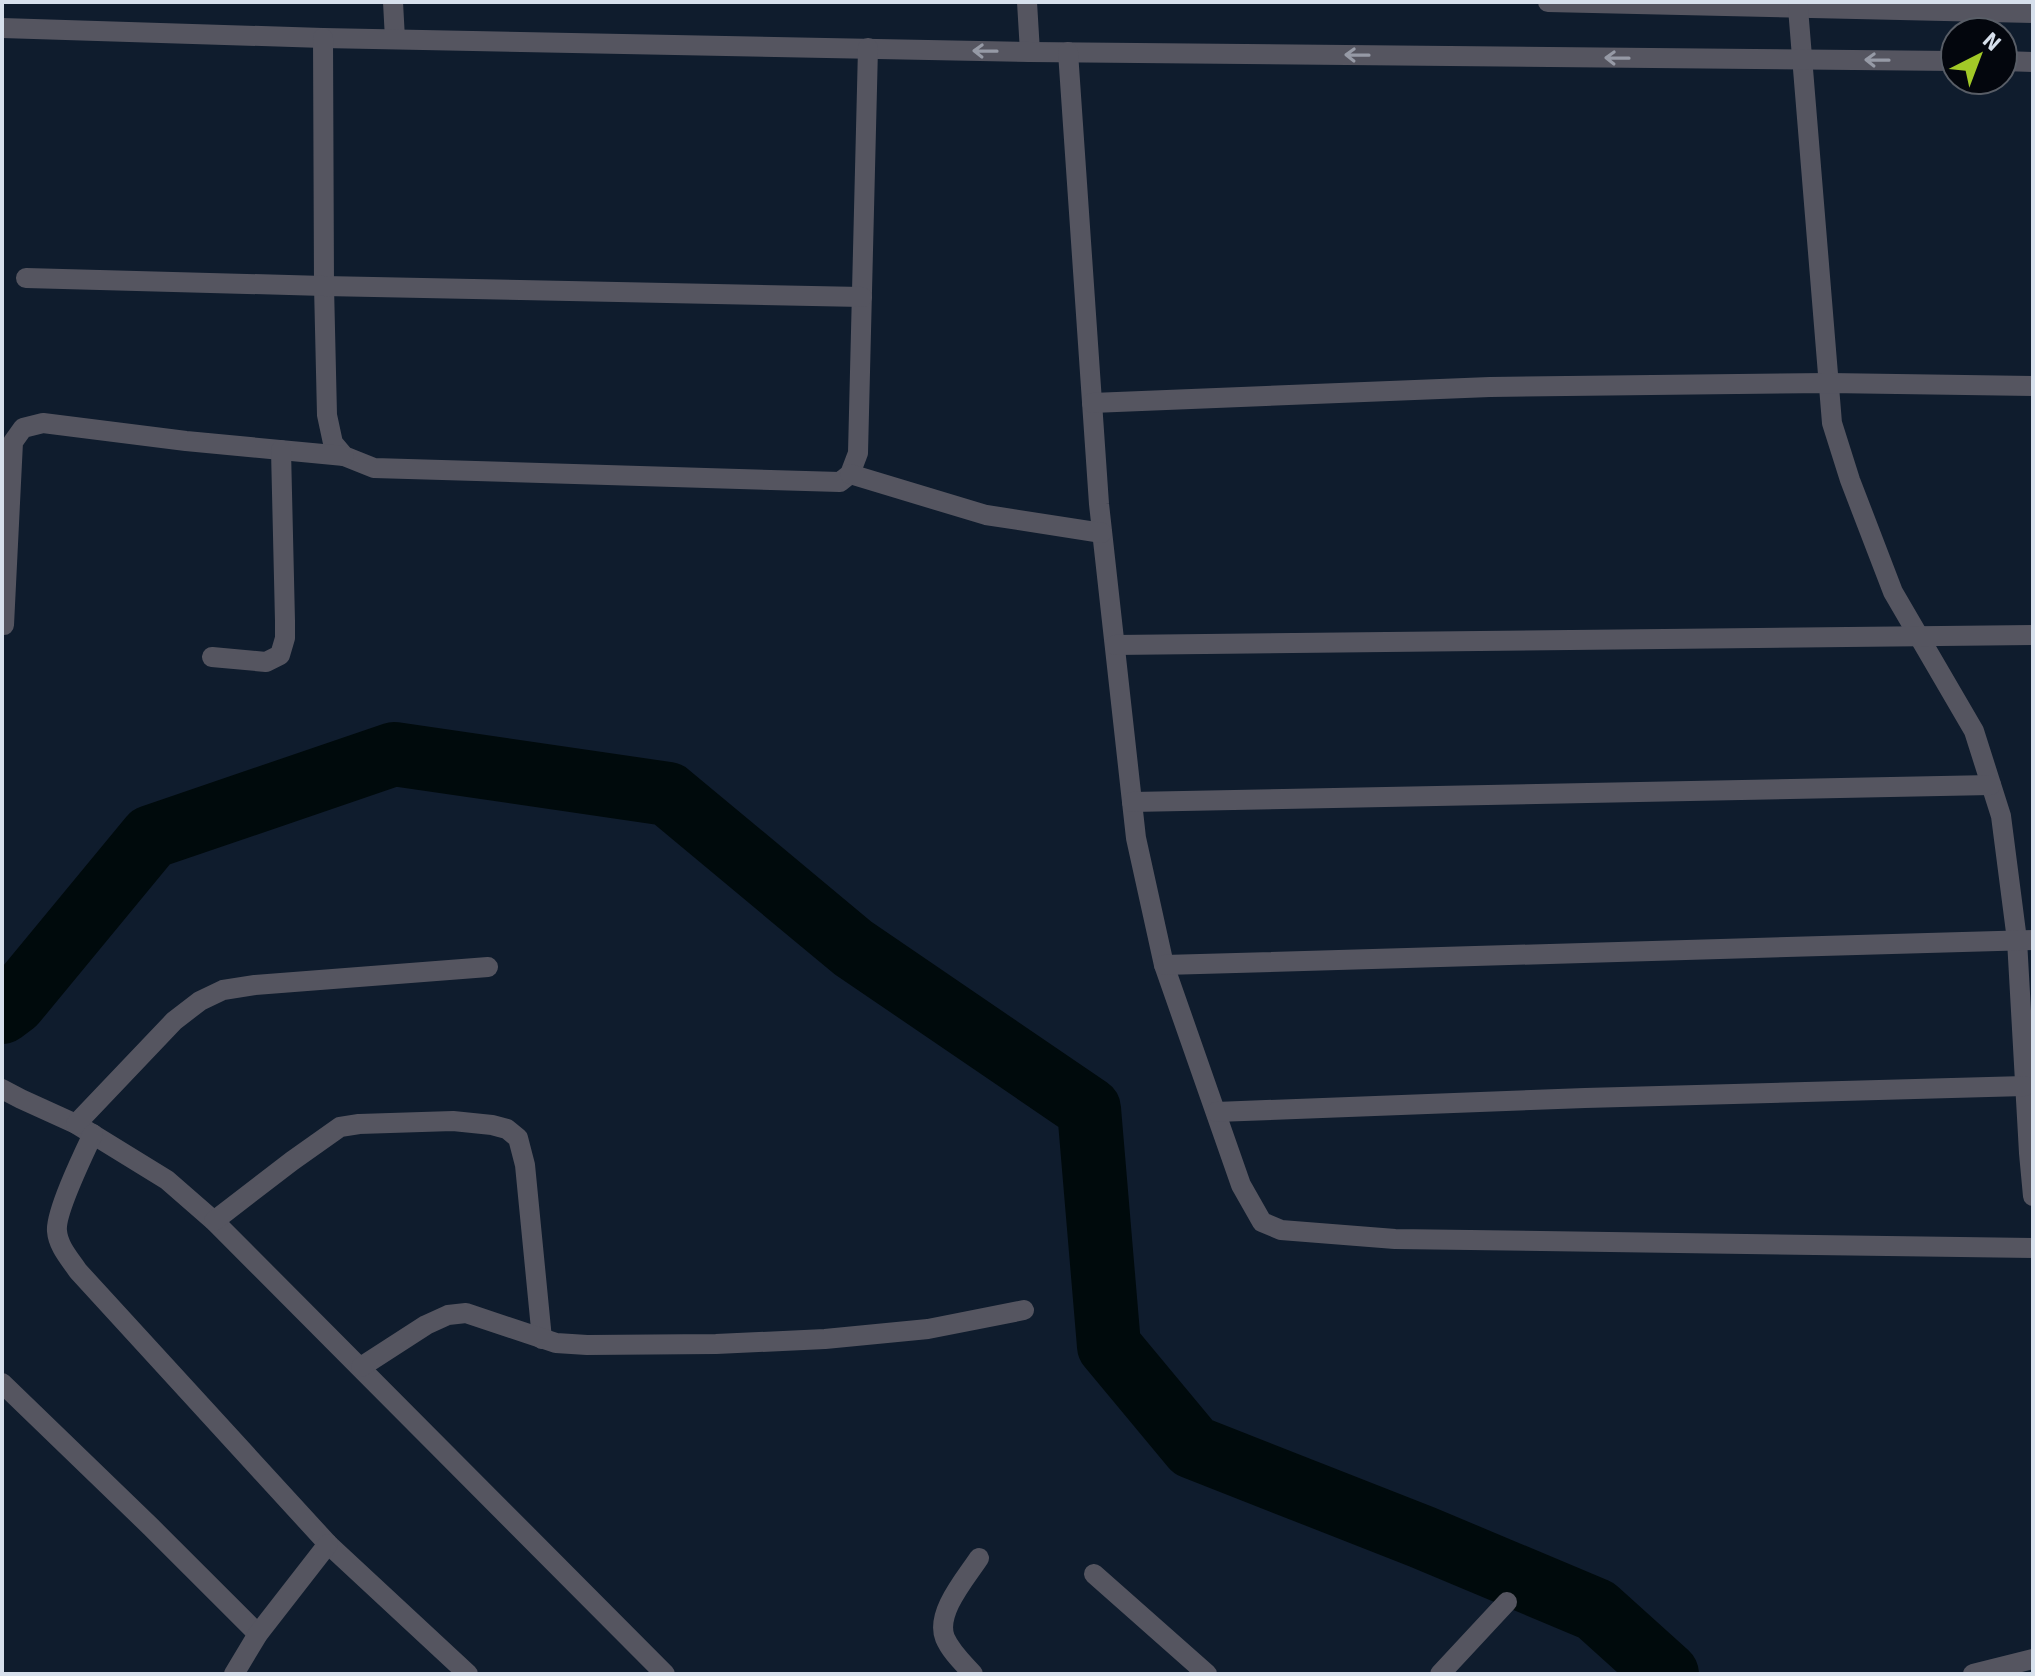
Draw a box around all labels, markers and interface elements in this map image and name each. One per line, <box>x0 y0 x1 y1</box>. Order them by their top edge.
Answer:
north arrow <box>1939 16 2019 96</box>
text: N <box>1977 26 2007 57</box>
one-way arrow <box>972 43 999 59</box>
one-way arrow <box>1344 47 1371 63</box>
one-way arrow <box>1604 50 1631 65</box>
one-way arrow <box>1864 52 1891 68</box>

